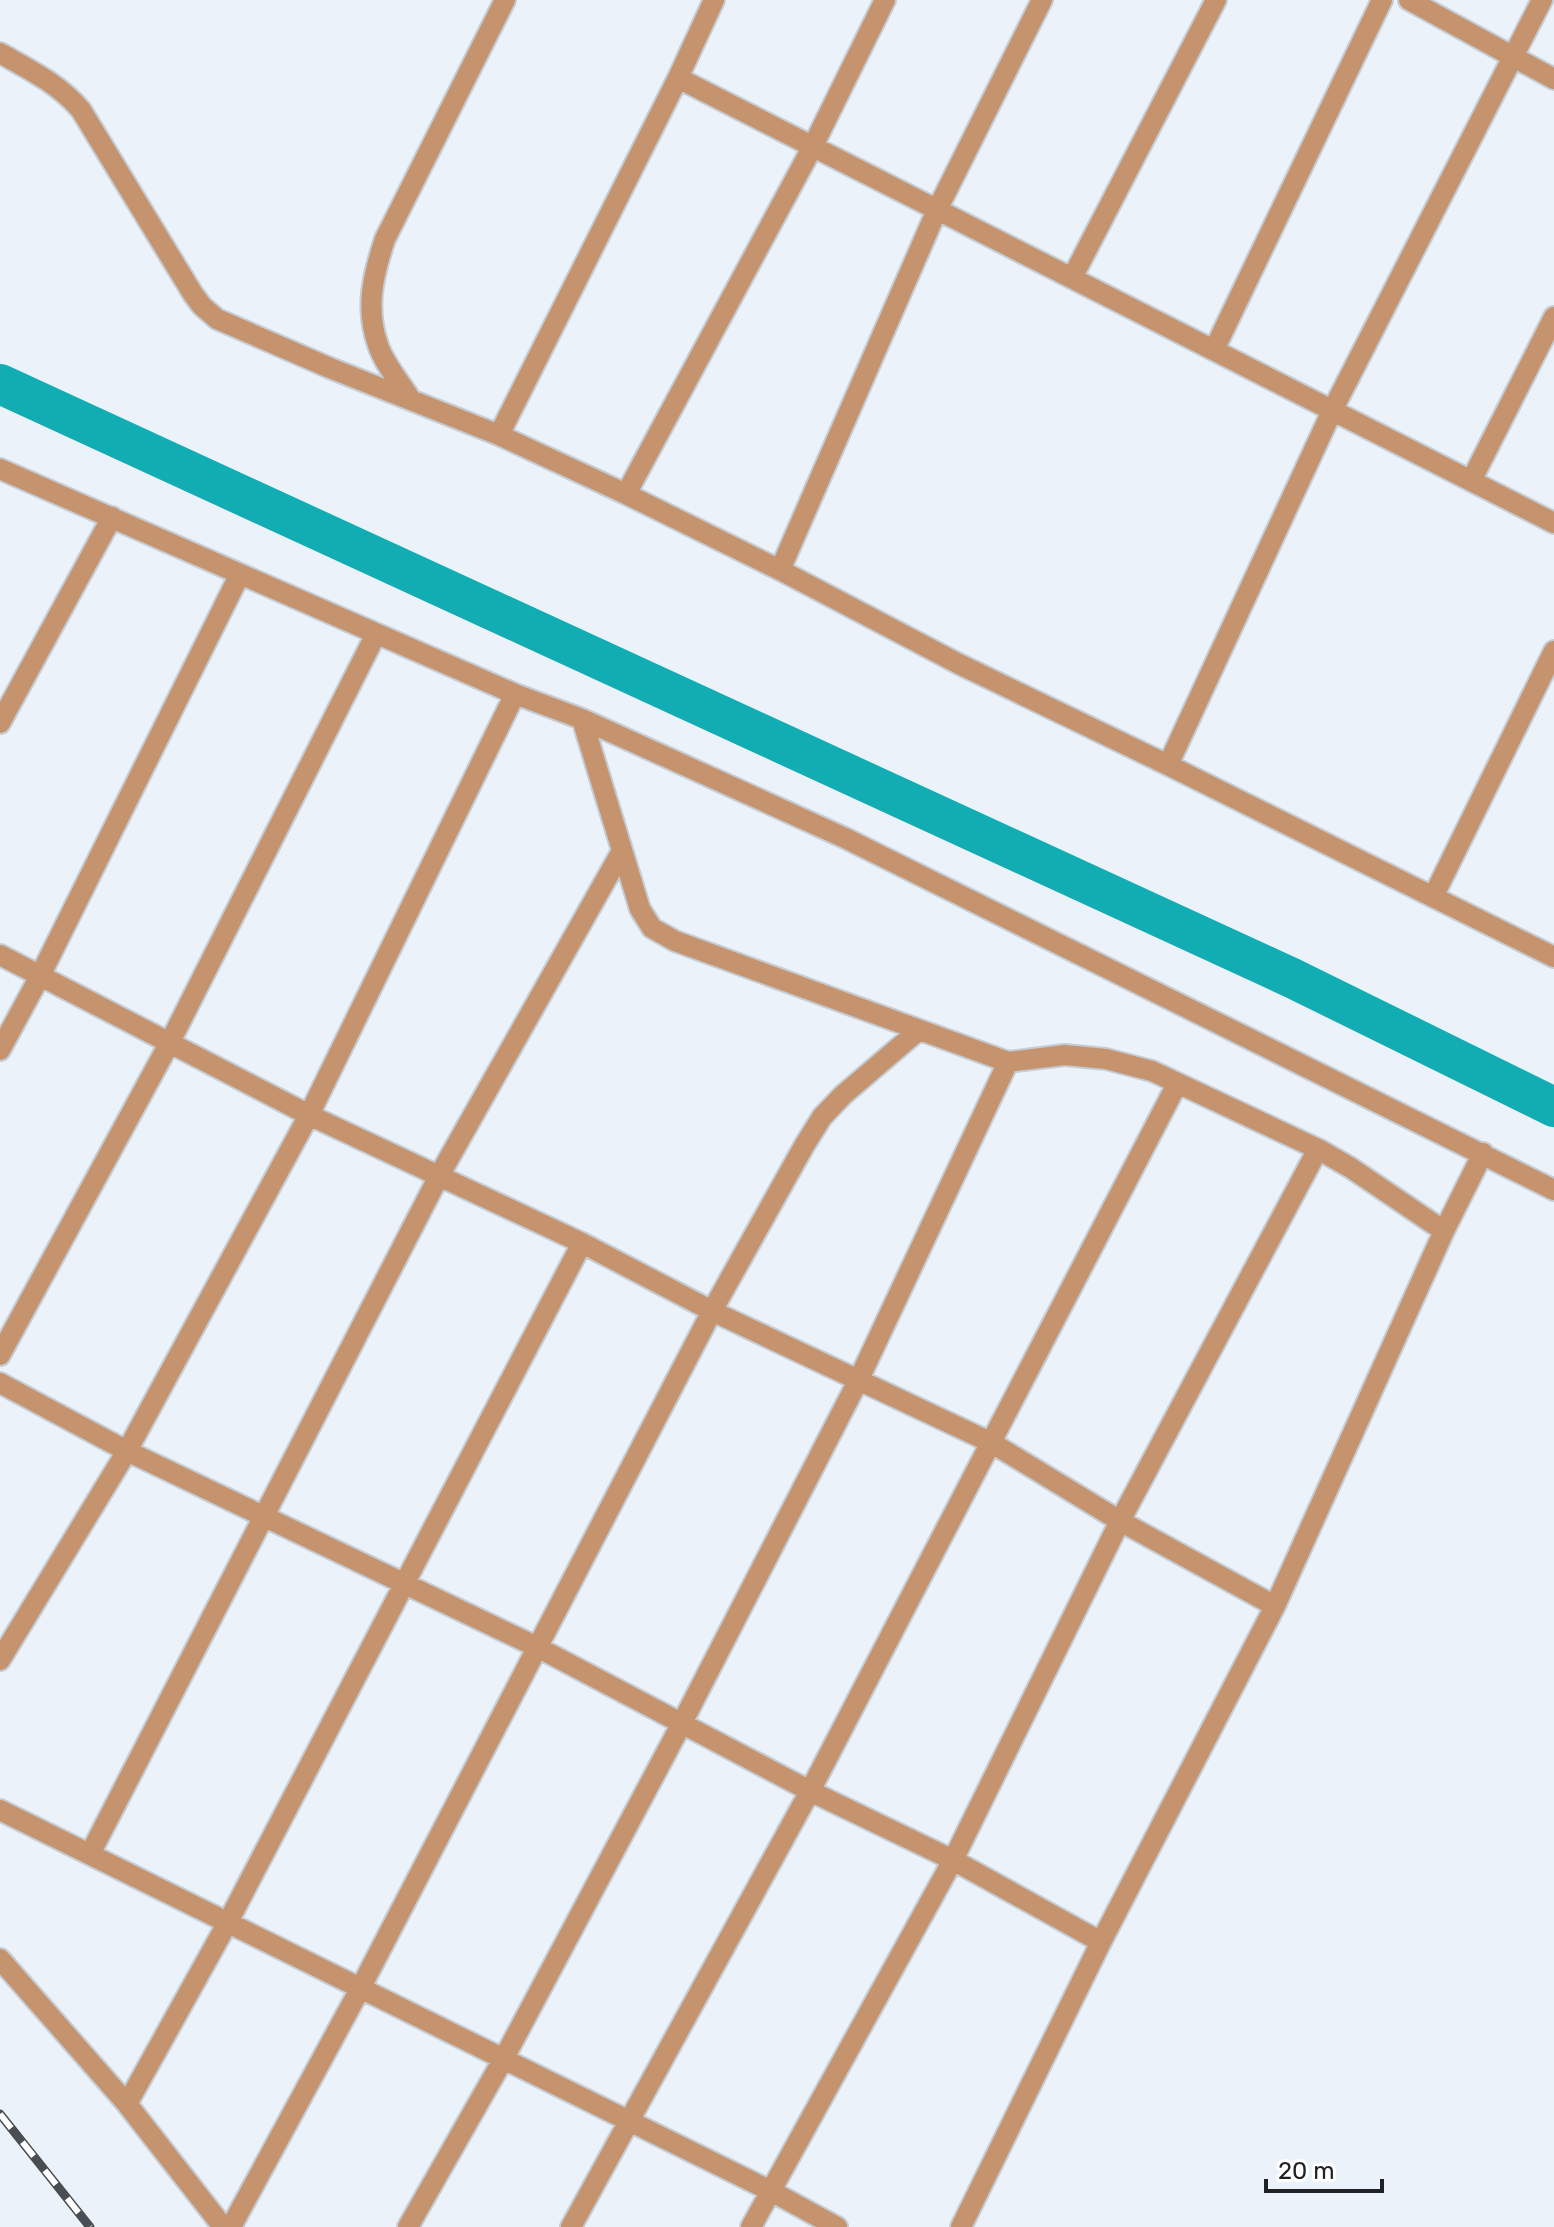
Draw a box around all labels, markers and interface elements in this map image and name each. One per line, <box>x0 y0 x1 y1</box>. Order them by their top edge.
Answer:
scale bar <box>1266 2143 1382 2193</box>
text: 20 m <box>1278 2157 1335 2185</box>

